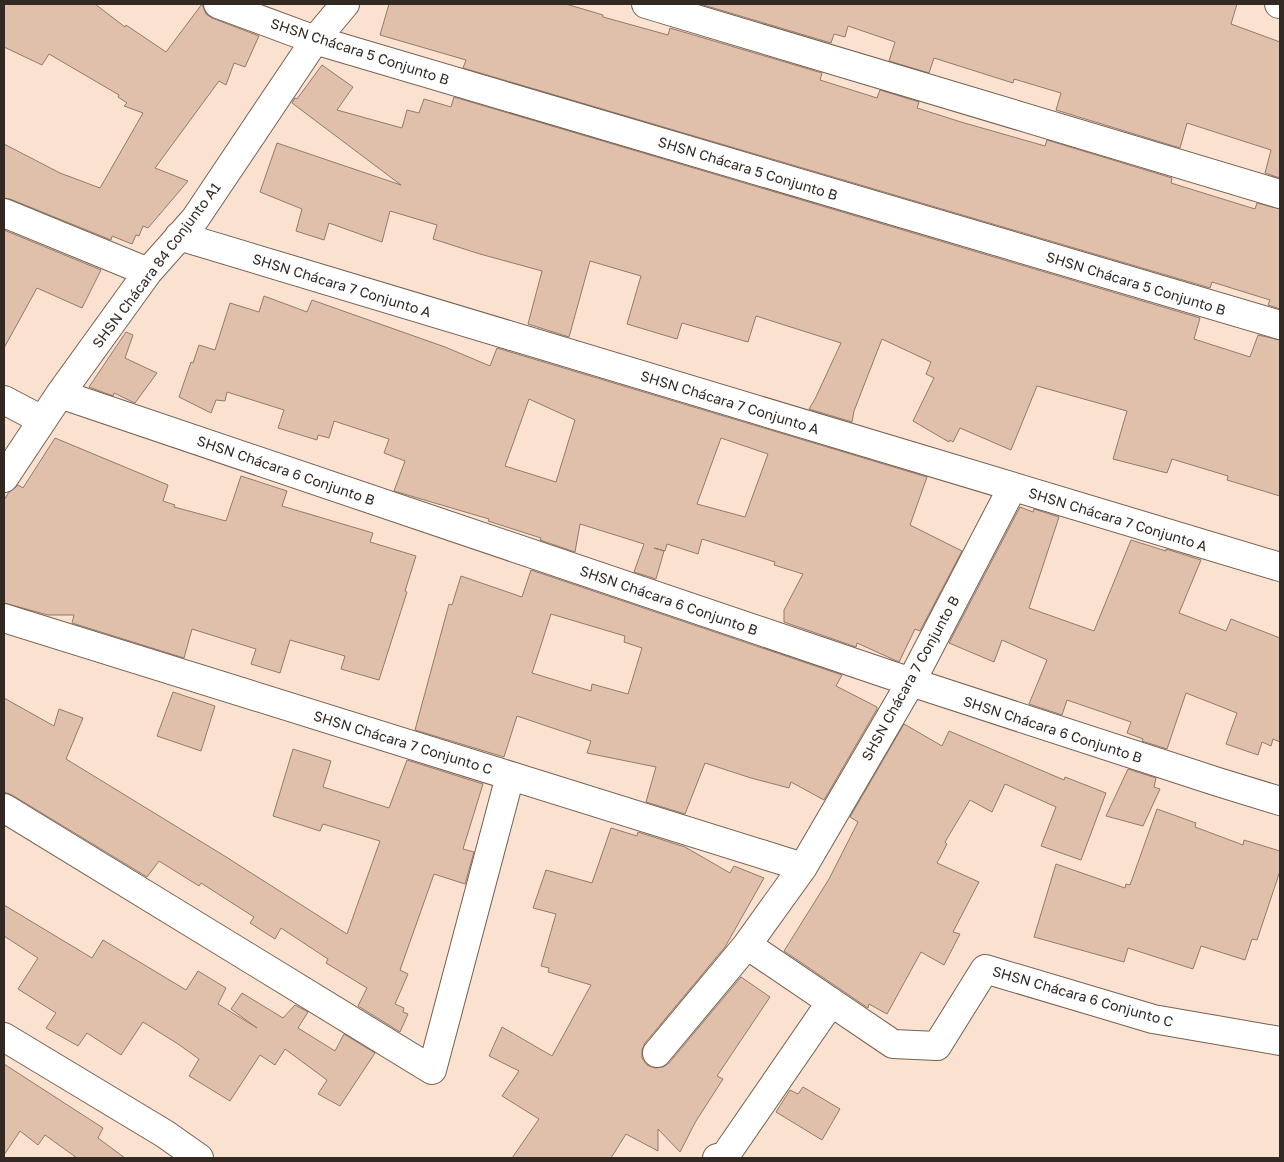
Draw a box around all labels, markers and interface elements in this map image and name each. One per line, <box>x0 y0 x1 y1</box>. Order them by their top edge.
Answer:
street label: SHSN Chácara 5 Conjunto B <box>269 14 451 88</box>
street label: SHSN Chácara 5 Conjunto B <box>656 133 840 203</box>
street label: SHSN Chácara 84 Conjunto A1 <box>88 179 224 351</box>
street label: SHSN Chácara 5 Conjunto B <box>1044 248 1228 318</box>
street label: SHSN Chácara 7 Conjunto A <box>251 250 434 321</box>
street label: SHSN Chácara 7 Conjunto A <box>639 367 822 438</box>
street label: SHSN Chácara 6 Conjunto B <box>195 432 377 508</box>
street label: SHSN Chácara 7 Conjunto A <box>1027 484 1210 555</box>
street label: SHSN Chácara 6 Conjunto B <box>578 562 760 638</box>
street label: SHSN Chácara 7 Conjunto B <box>857 593 963 763</box>
street label: SHSN Chácara 6 Conjunto B <box>961 692 1145 766</box>
street label: SHSN Chácara 7 Conjunto C <box>311 707 495 777</box>
street label: SHSN Chácara 6 Conjunto C <box>991 962 1175 1030</box>

